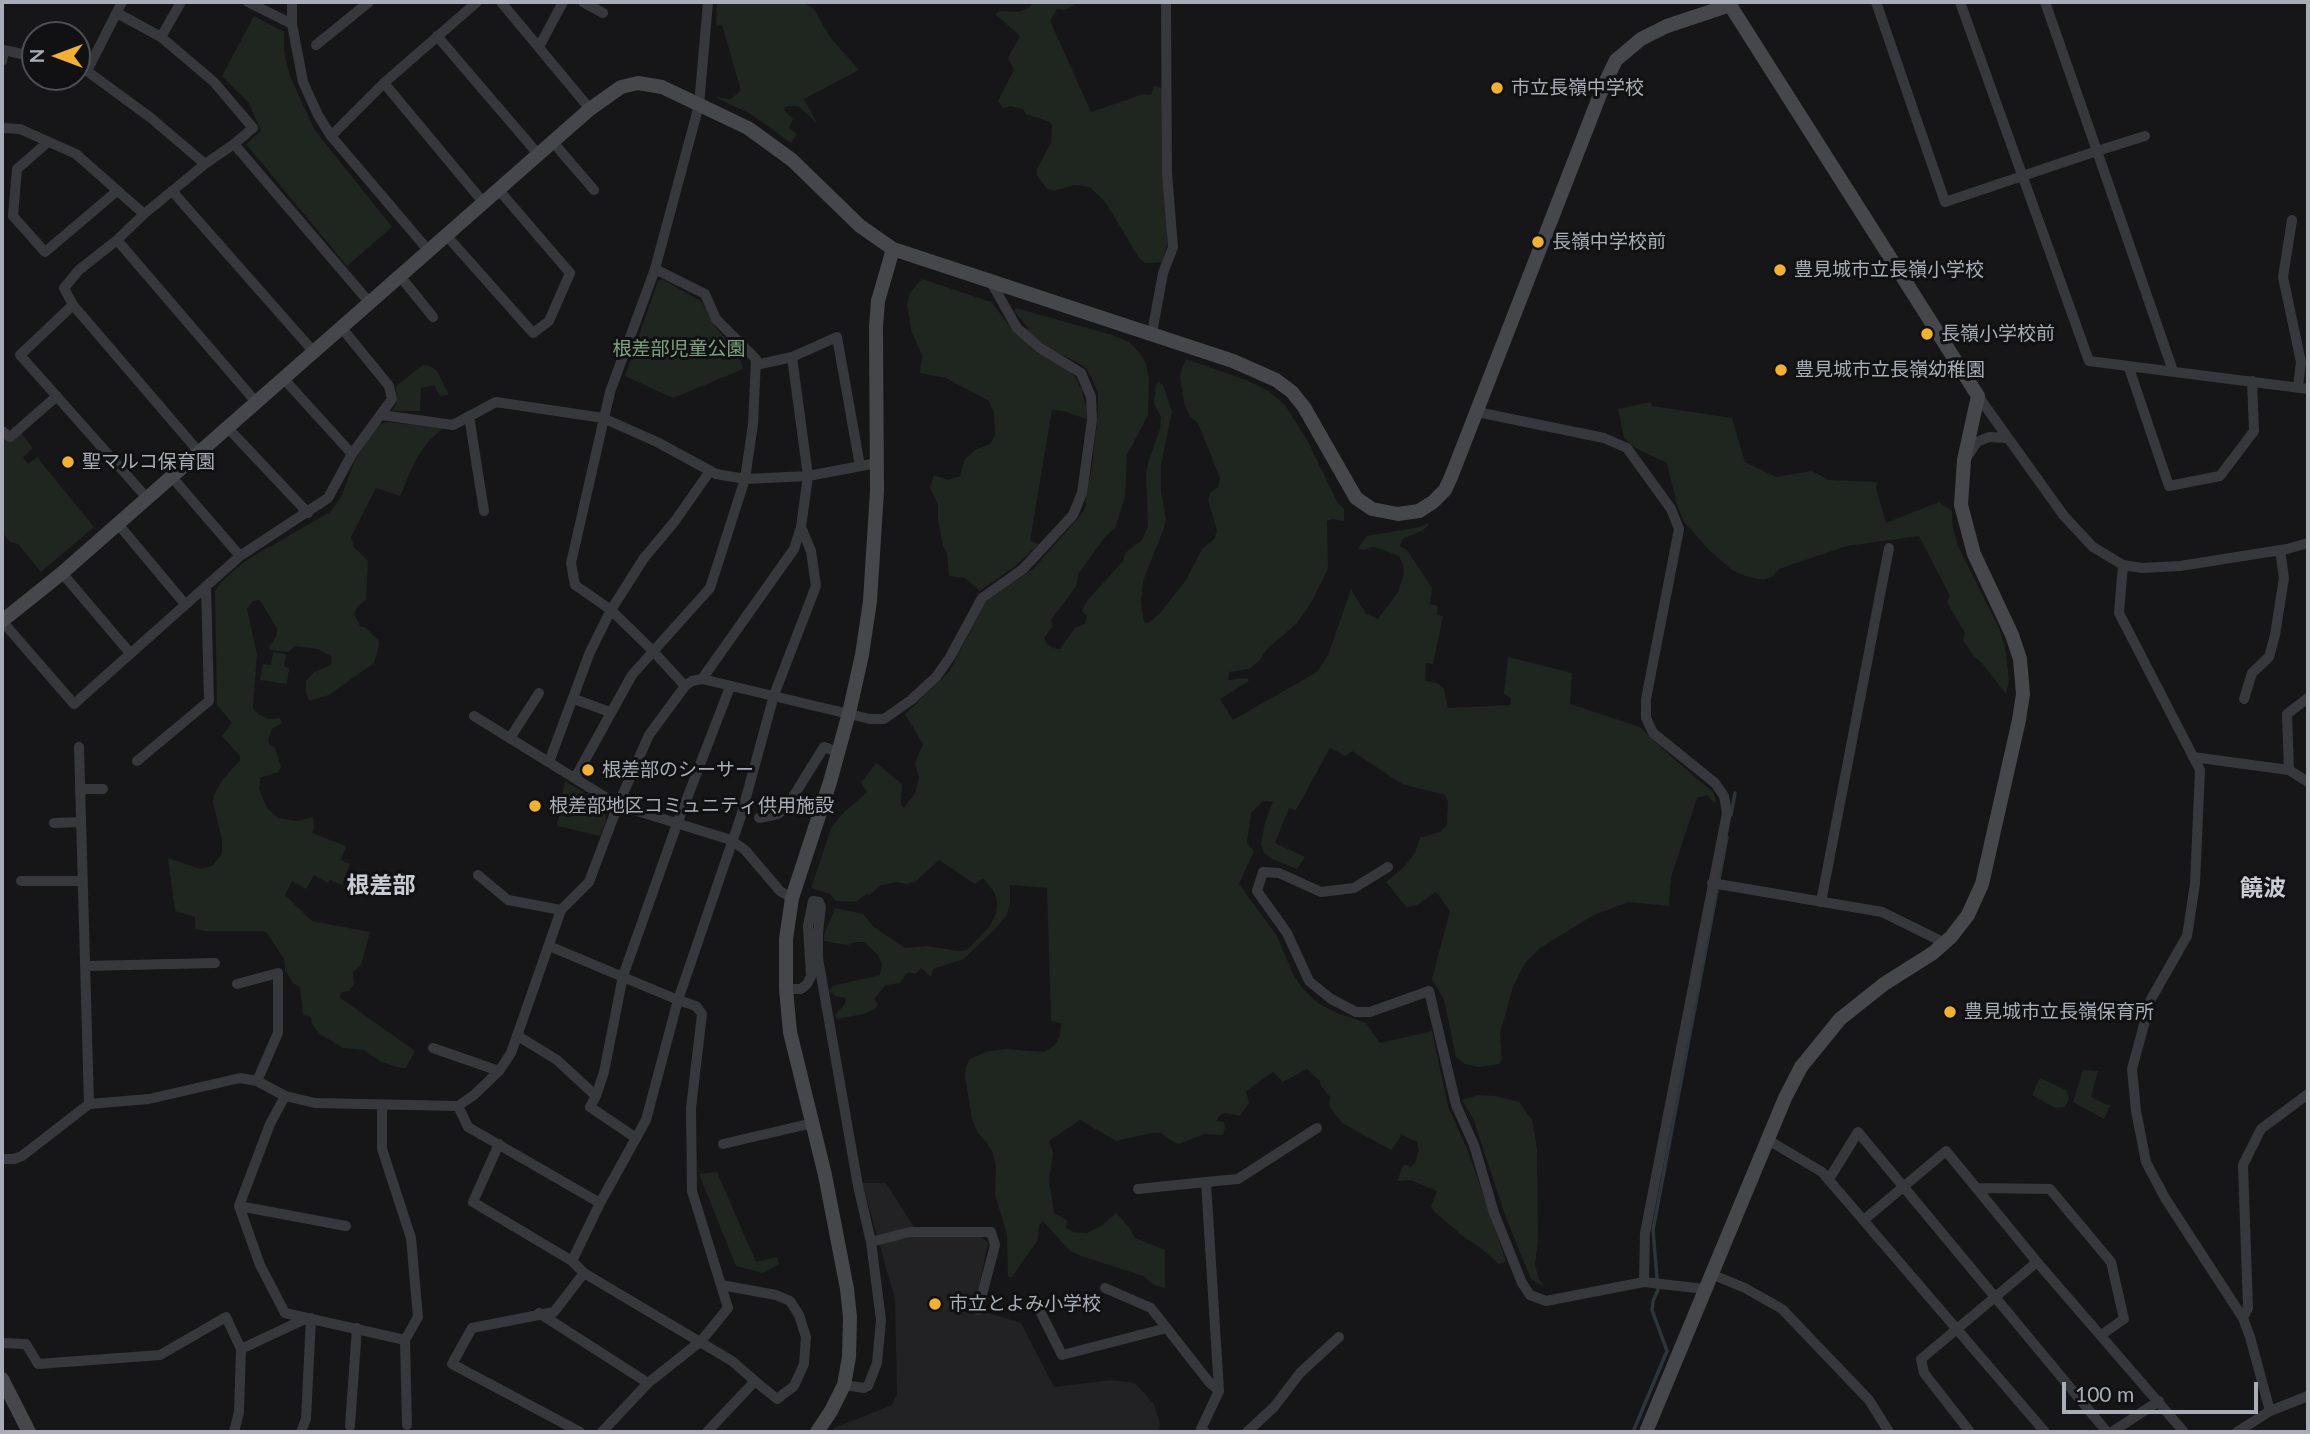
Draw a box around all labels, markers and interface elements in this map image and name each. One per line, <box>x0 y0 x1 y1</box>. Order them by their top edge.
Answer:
north arrow <box>21 21 91 91</box>
text: N <box>25 49 48 63</box>
place label: 市立長嶺中学校 <box>1511 77 1644 99</box>
marker: 市立長嶺中学校 <box>1489 80 1505 96</box>
place label: 長嶺中学校前 <box>1552 231 1666 253</box>
marker: 長嶺中学校前 <box>1530 234 1546 250</box>
place label: 豊見城市立長嶺小学校 <box>1794 259 1984 281</box>
marker: 豊見城市立長嶺小学校 <box>1772 262 1788 278</box>
place label: 長嶺小学校前 <box>1941 323 2055 345</box>
marker: 長嶺小学校前 <box>1919 326 1935 342</box>
park label: 根差部児童公園 <box>613 338 745 360</box>
place label: 豊見城市立長嶺幼稚園 <box>1795 359 1985 381</box>
marker: 豊見城市立長嶺幼稚園 <box>1773 362 1789 378</box>
place label: 聖マルコ保育園 <box>82 451 215 473</box>
marker: 聖マルコ保育園 <box>60 454 76 470</box>
place label: 根差部のシーサー <box>602 759 754 781</box>
marker: 根差部のシーサー <box>580 762 596 778</box>
place label: 根差部地区コミュニティ供用施設 <box>549 795 834 817</box>
marker: 根差部地区コミュニティ供用施設 <box>527 798 543 814</box>
district label: 根差部 <box>347 872 415 900</box>
district label: 饒波 <box>2240 875 2286 903</box>
place label: 豊見城市立長嶺保育所 <box>1964 1001 2154 1023</box>
marker: 豊見城市立長嶺保育所 <box>1942 1004 1958 1020</box>
place label: 市立とよみ小学校 <box>949 1293 1101 1315</box>
marker: 市立とよみ小学校 <box>927 1296 943 1312</box>
scale bar <box>2065 1368 2261 1412</box>
text: 100 m <box>2075 1381 2134 1406</box>

